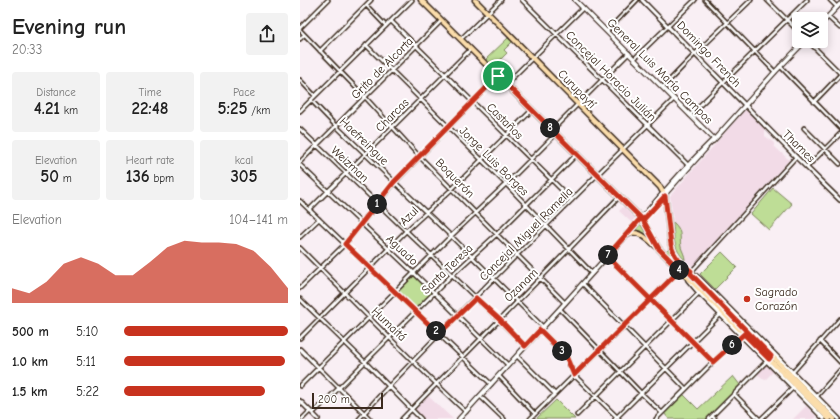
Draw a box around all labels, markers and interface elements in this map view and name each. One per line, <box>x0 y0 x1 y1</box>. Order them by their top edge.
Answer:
map controls <box>792 12 828 48</box>
button: layers <box>792 12 828 48</box>
button: share <box>246 13 288 55</box>
text: Evening run <box>12 14 126 40</box>
street label: General Luis María Campos <box>604 15 716 127</box>
street label: Domingo French <box>674 18 744 90</box>
street label: Concejal Horacio Julián <box>563 28 659 124</box>
street label: Grito de Alcorta <box>348 34 416 102</box>
text: 20:33 <box>12 42 42 57</box>
pin <box>481 59 515 93</box>
icon: arrive <box>487 65 509 87</box>
street label: Curupaytí <box>555 67 599 111</box>
text: Distance <box>36 86 76 99</box>
text: Time <box>139 86 161 99</box>
text: Pace <box>233 86 255 99</box>
street label: Charcas <box>372 95 412 135</box>
text: 4.21 <box>34 99 60 118</box>
text: 22:48 <box>131 99 169 118</box>
text: 5:25 <box>218 99 248 118</box>
street label: Castaños <box>484 100 526 142</box>
text: km <box>60 104 78 117</box>
text: /km <box>248 104 270 117</box>
street label: Haefreingue <box>337 114 391 168</box>
pin: 8 <box>540 118 560 138</box>
text: 8 <box>547 121 553 134</box>
street label: Jorge Luis Borges <box>457 124 531 198</box>
street label: Thames <box>780 127 818 165</box>
street label: Weizman <box>328 143 372 185</box>
text: Elevation <box>35 154 77 167</box>
text: Heart rate <box>126 154 174 167</box>
text: kcal <box>235 154 253 167</box>
street label: Boquerón <box>433 156 477 200</box>
text: 50 <box>40 167 59 186</box>
text: 136 <box>126 167 150 186</box>
text: 305 <box>230 167 258 186</box>
text: m <box>59 172 72 185</box>
text: bpm <box>150 172 174 185</box>
street label: Concejal Miguel Ramella <box>476 184 576 284</box>
pin: 1 <box>367 194 387 214</box>
text: 1 <box>375 197 379 210</box>
street label: Azul <box>397 204 421 228</box>
text: Elevation <box>12 212 62 227</box>
text: 104–141 m <box>229 212 288 227</box>
street label: Aguado <box>383 232 421 268</box>
street label: Santa Teresa <box>418 241 476 297</box>
pin: 7 <box>598 245 618 265</box>
text: 7 <box>606 248 610 261</box>
pin: 4 <box>669 260 689 280</box>
text: 4 <box>676 263 682 276</box>
street label: Ozanam <box>501 265 541 305</box>
place label: Sagrado Corazón <box>755 285 798 313</box>
marker: Sagrado Corazón <box>742 294 752 304</box>
street label: Humaitá <box>369 304 409 344</box>
pin: 2 <box>426 321 446 341</box>
text: 500 m <box>12 324 49 339</box>
text: 5:10 <box>76 324 98 339</box>
text: 2 <box>433 324 439 337</box>
pin: 6 <box>722 335 742 355</box>
text: 6 <box>729 338 735 351</box>
pin: 3 <box>552 341 572 361</box>
text: 3 <box>559 344 565 357</box>
text: 1.0 km <box>12 354 48 369</box>
text: 5:11 <box>76 354 96 369</box>
text: 1.5 km <box>12 384 48 399</box>
text: 5:22 <box>76 384 99 399</box>
scale bar <box>312 391 383 410</box>
text: 200 m <box>318 393 350 406</box>

